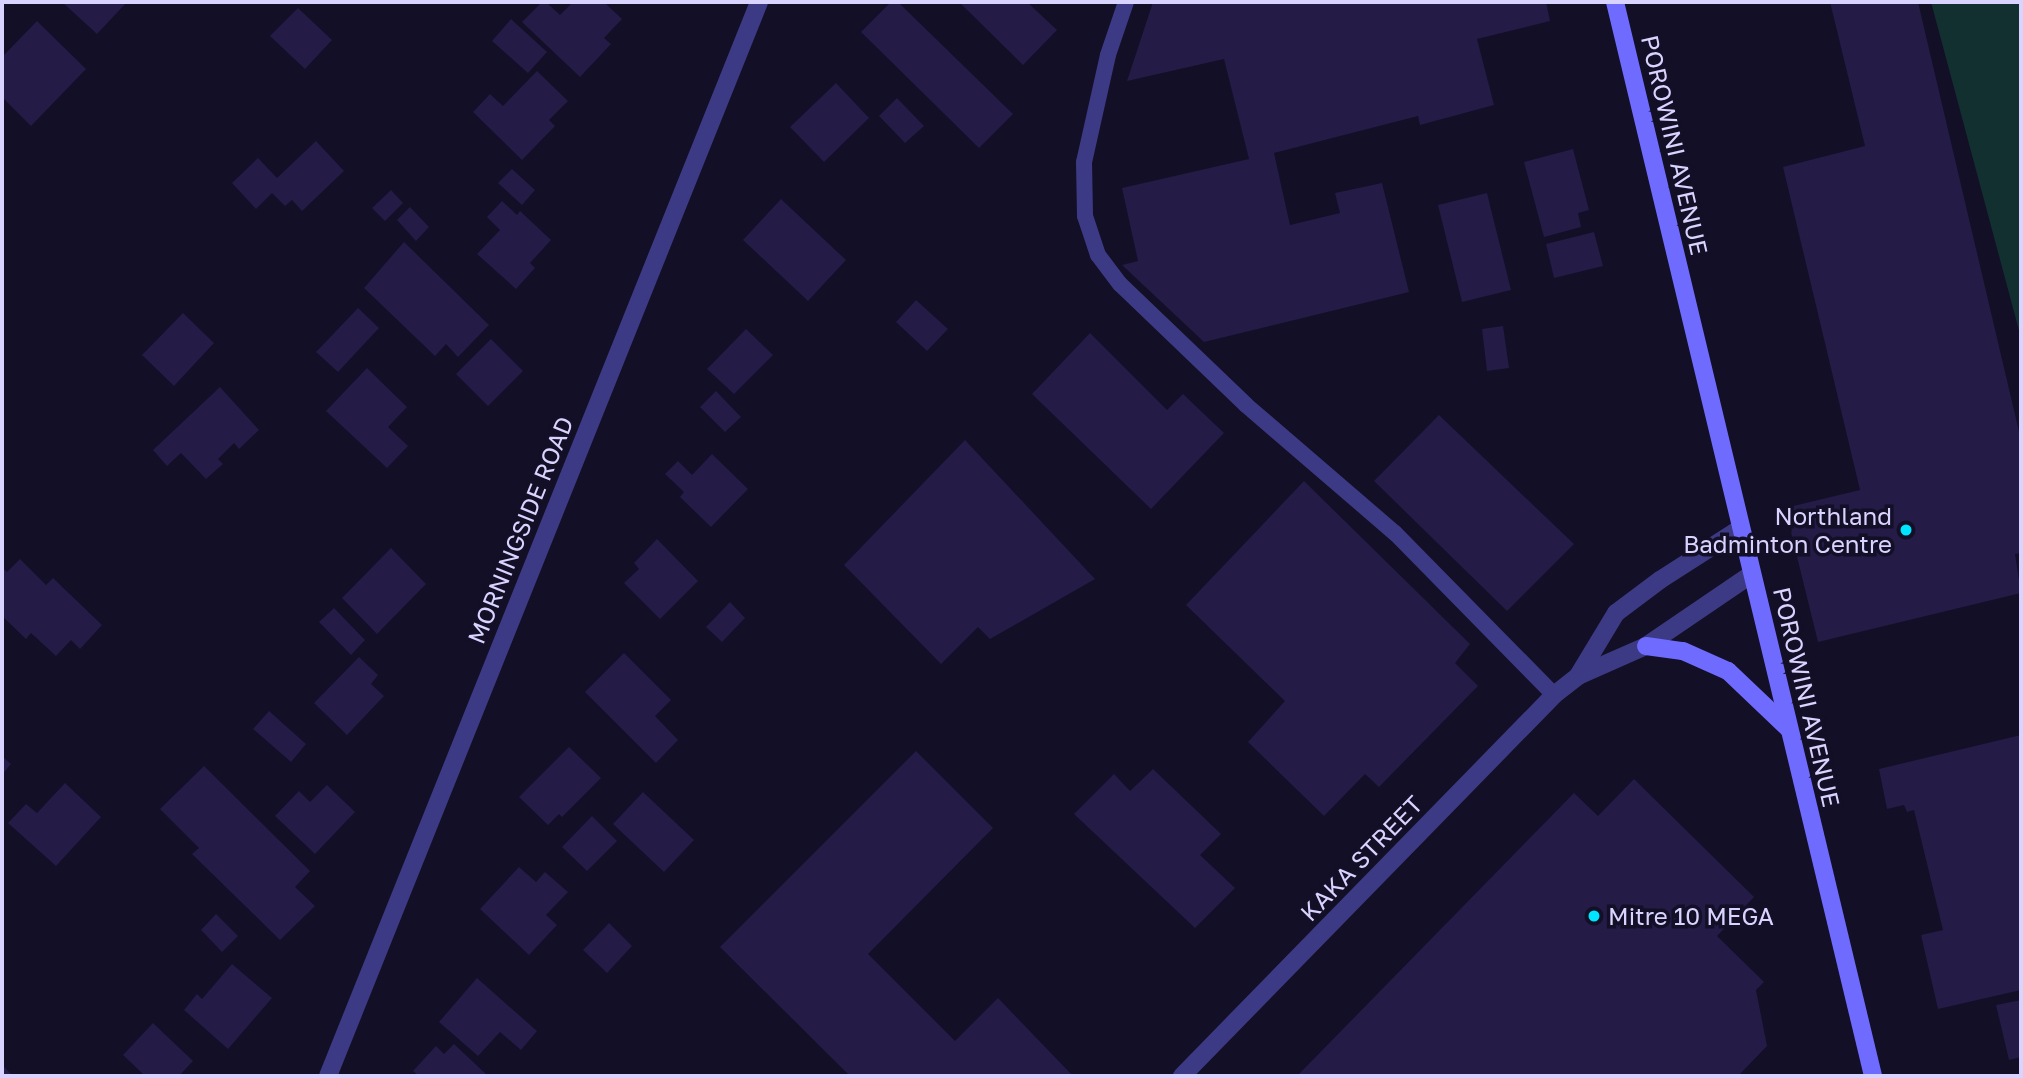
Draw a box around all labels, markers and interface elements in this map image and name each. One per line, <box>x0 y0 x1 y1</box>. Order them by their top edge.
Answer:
street label: POROWINI AVENUE <box>1636 32 1714 258</box>
street label: MORNINGSIDE ROAD <box>461 412 579 648</box>
place label: Northland Badminton Centre <box>1683 502 1892 558</box>
marker: Northland Badminton Centre <box>1898 522 1914 538</box>
street label: POROWINI AVENUE <box>1768 584 1846 810</box>
street label: KAKA STREET <box>1294 789 1428 927</box>
place label: Mitre 10 MEGA <box>1608 902 1774 930</box>
marker: Mitre 10 MEGA <box>1586 908 1602 924</box>

